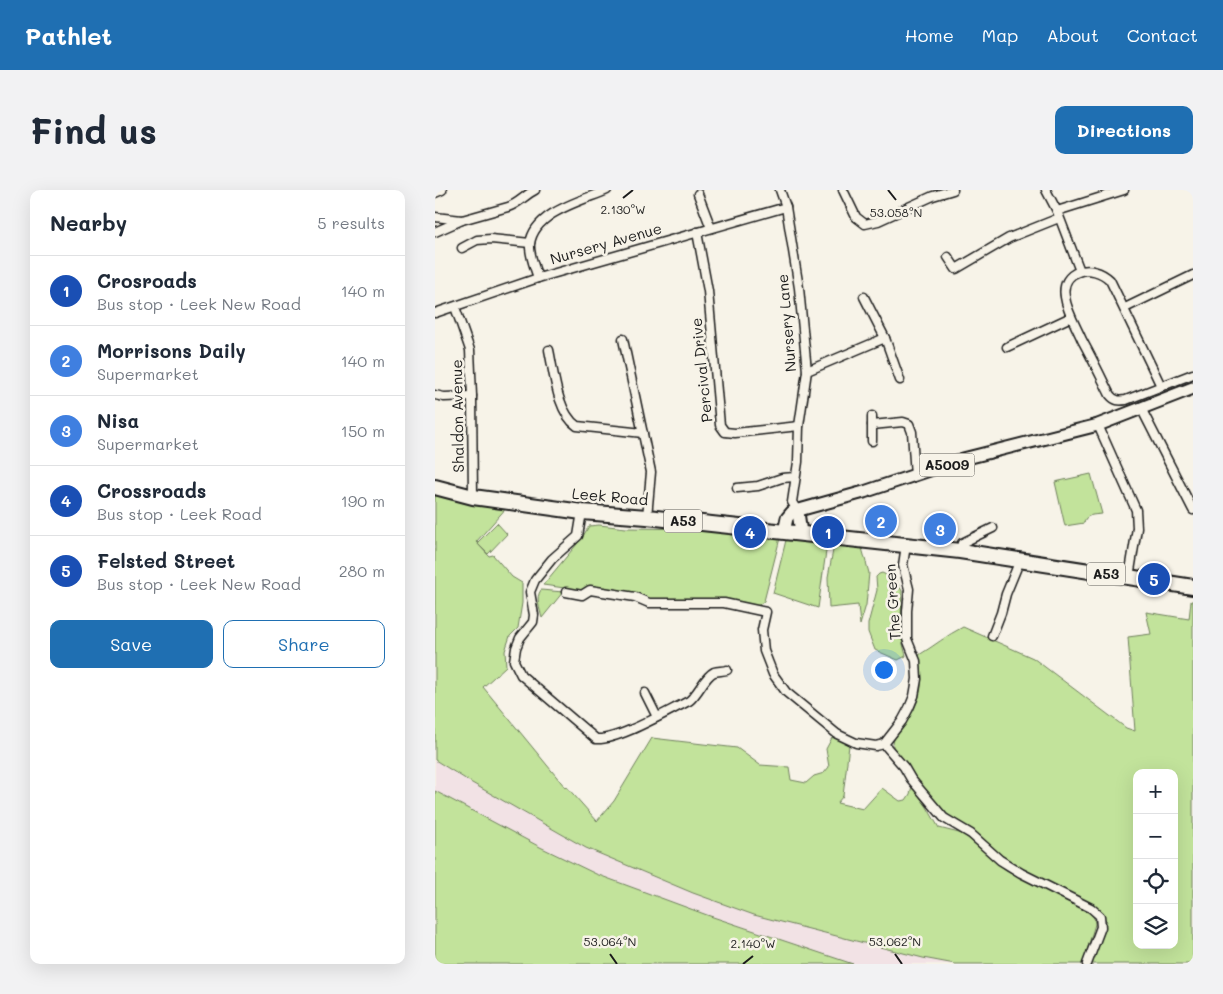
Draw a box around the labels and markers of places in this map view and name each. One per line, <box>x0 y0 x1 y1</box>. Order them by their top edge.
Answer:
pin: 2 <box>865 502 897 540</box>
pin: 3 <box>924 510 956 548</box>
pin: 4 <box>734 513 766 551</box>
pin: 1 <box>812 513 844 551</box>
pin: 5 <box>1138 560 1170 598</box>

